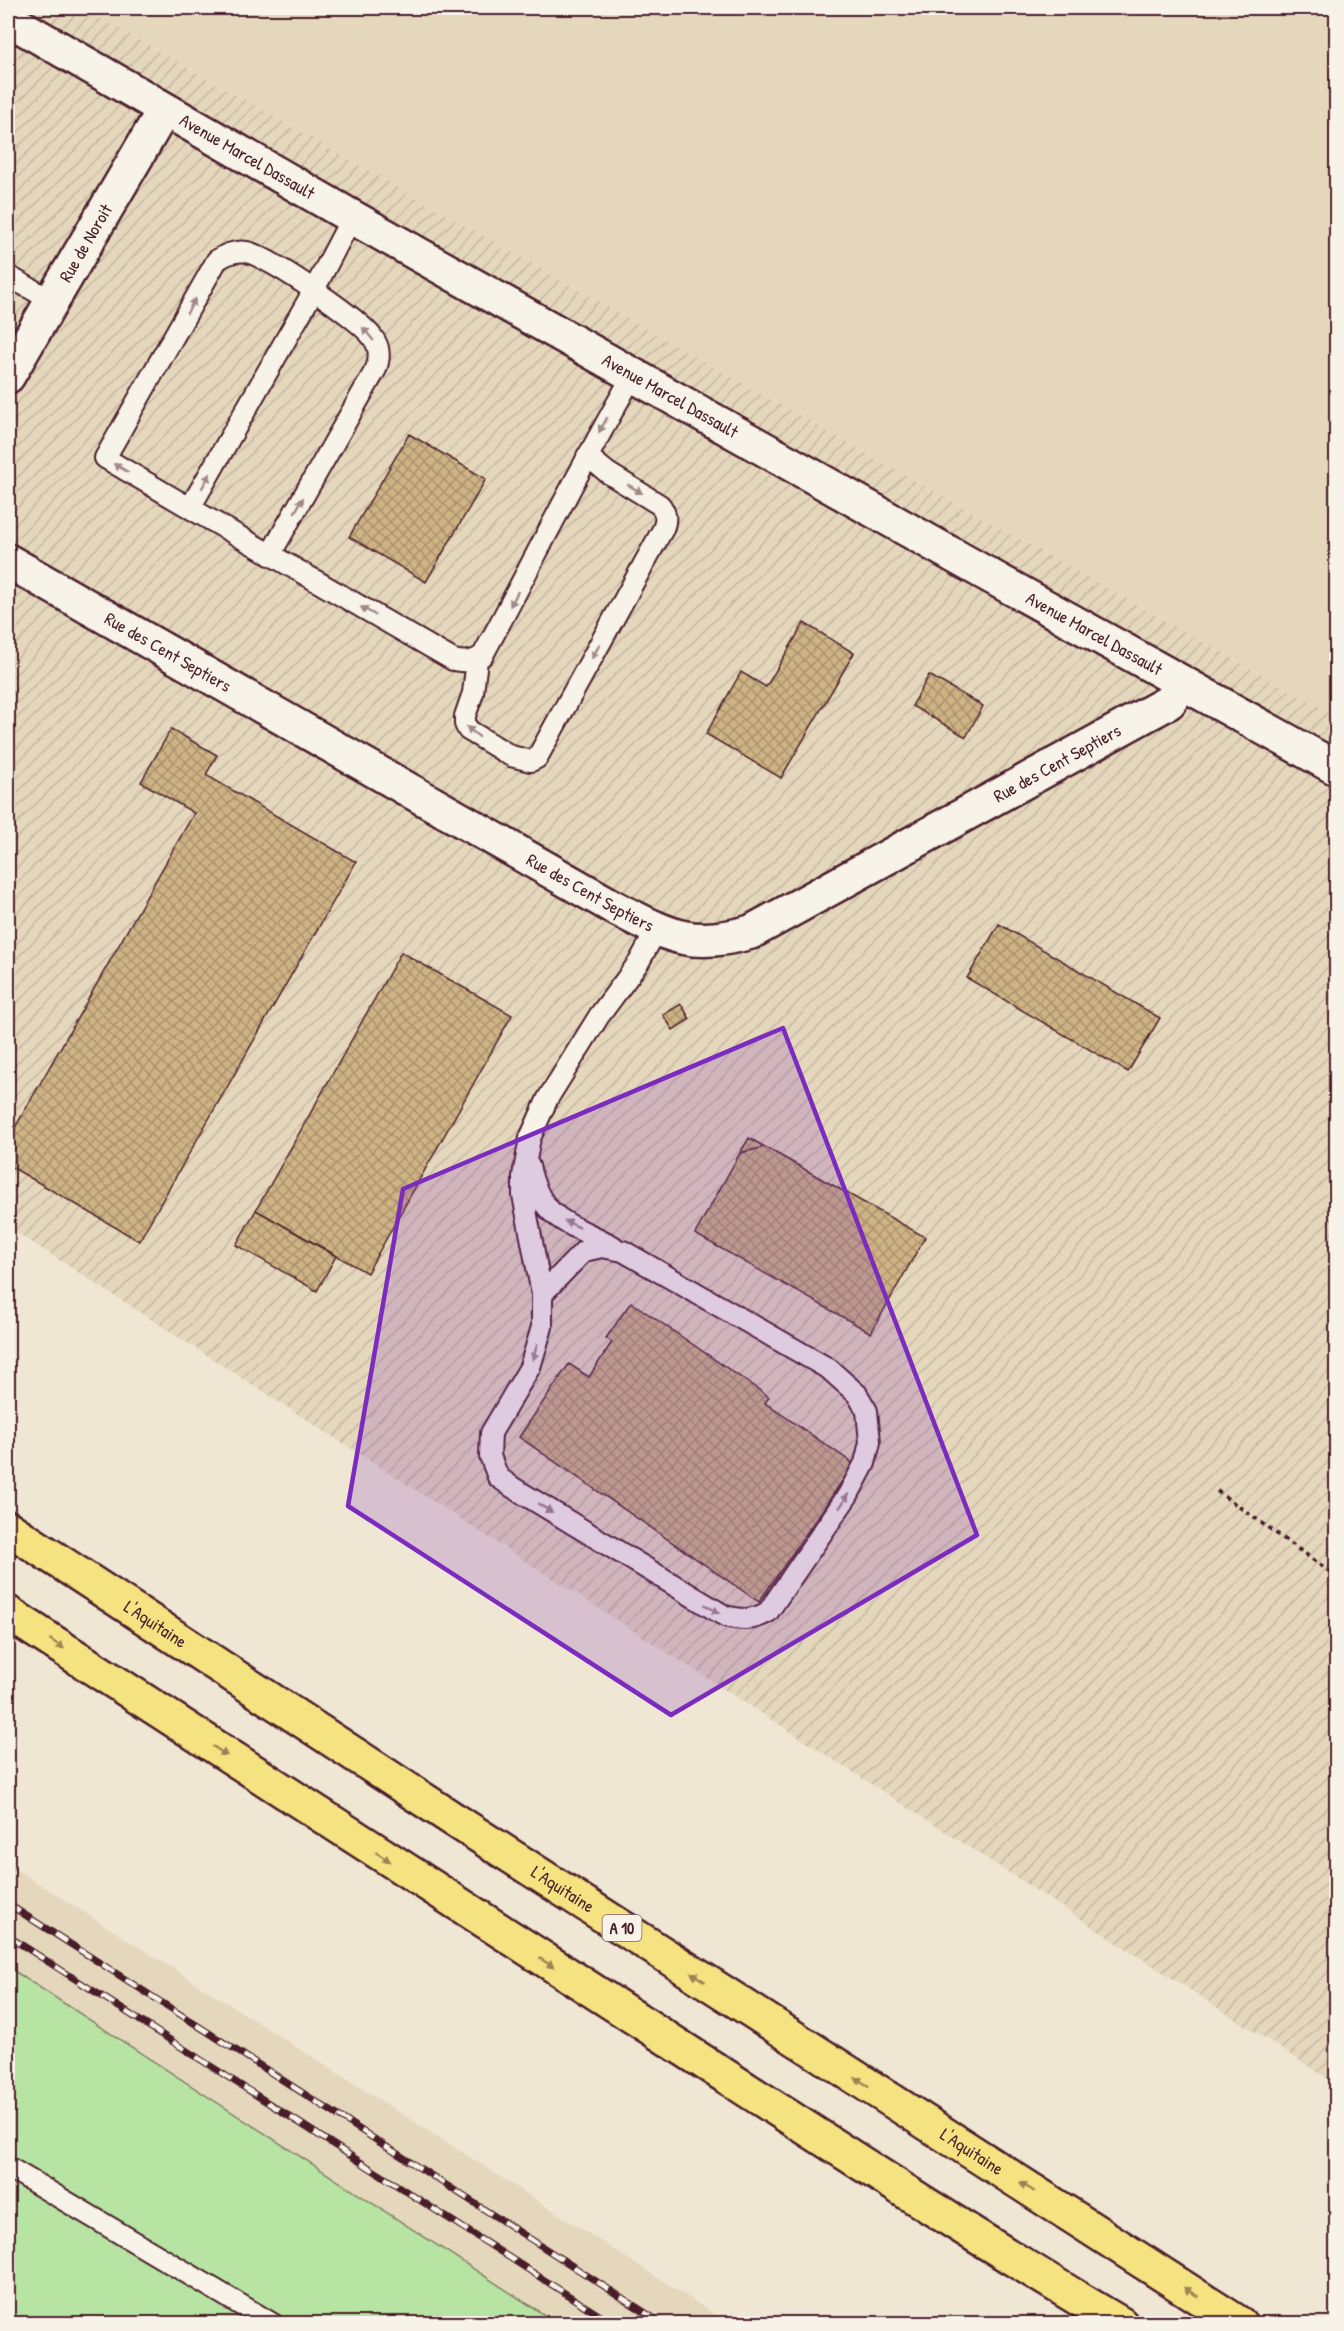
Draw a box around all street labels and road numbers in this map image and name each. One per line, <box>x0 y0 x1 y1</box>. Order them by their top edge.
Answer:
street label: Avenue Marcel Dassault <box>175 107 320 205</box>
street label: Rue de Noroit <box>53 199 119 286</box>
street label: Avenue Marcel Dassault <box>598 347 744 444</box>
street label: Avenue Marcel Dassault <box>1022 585 1168 682</box>
street label: Rue des Cent Septiers <box>100 606 236 698</box>
street label: Rue des Cent Septiers <box>989 718 1125 808</box>
street label: Rue des Cent Septiers <box>522 847 658 938</box>
street label: L'Aquitaine <box>119 1594 192 1654</box>
street label: L'Aquitaine <box>526 1859 599 1919</box>
road number: A 10 <box>602 1915 642 1941</box>
street label: L'Aquitaine <box>935 2122 1008 2181</box>

